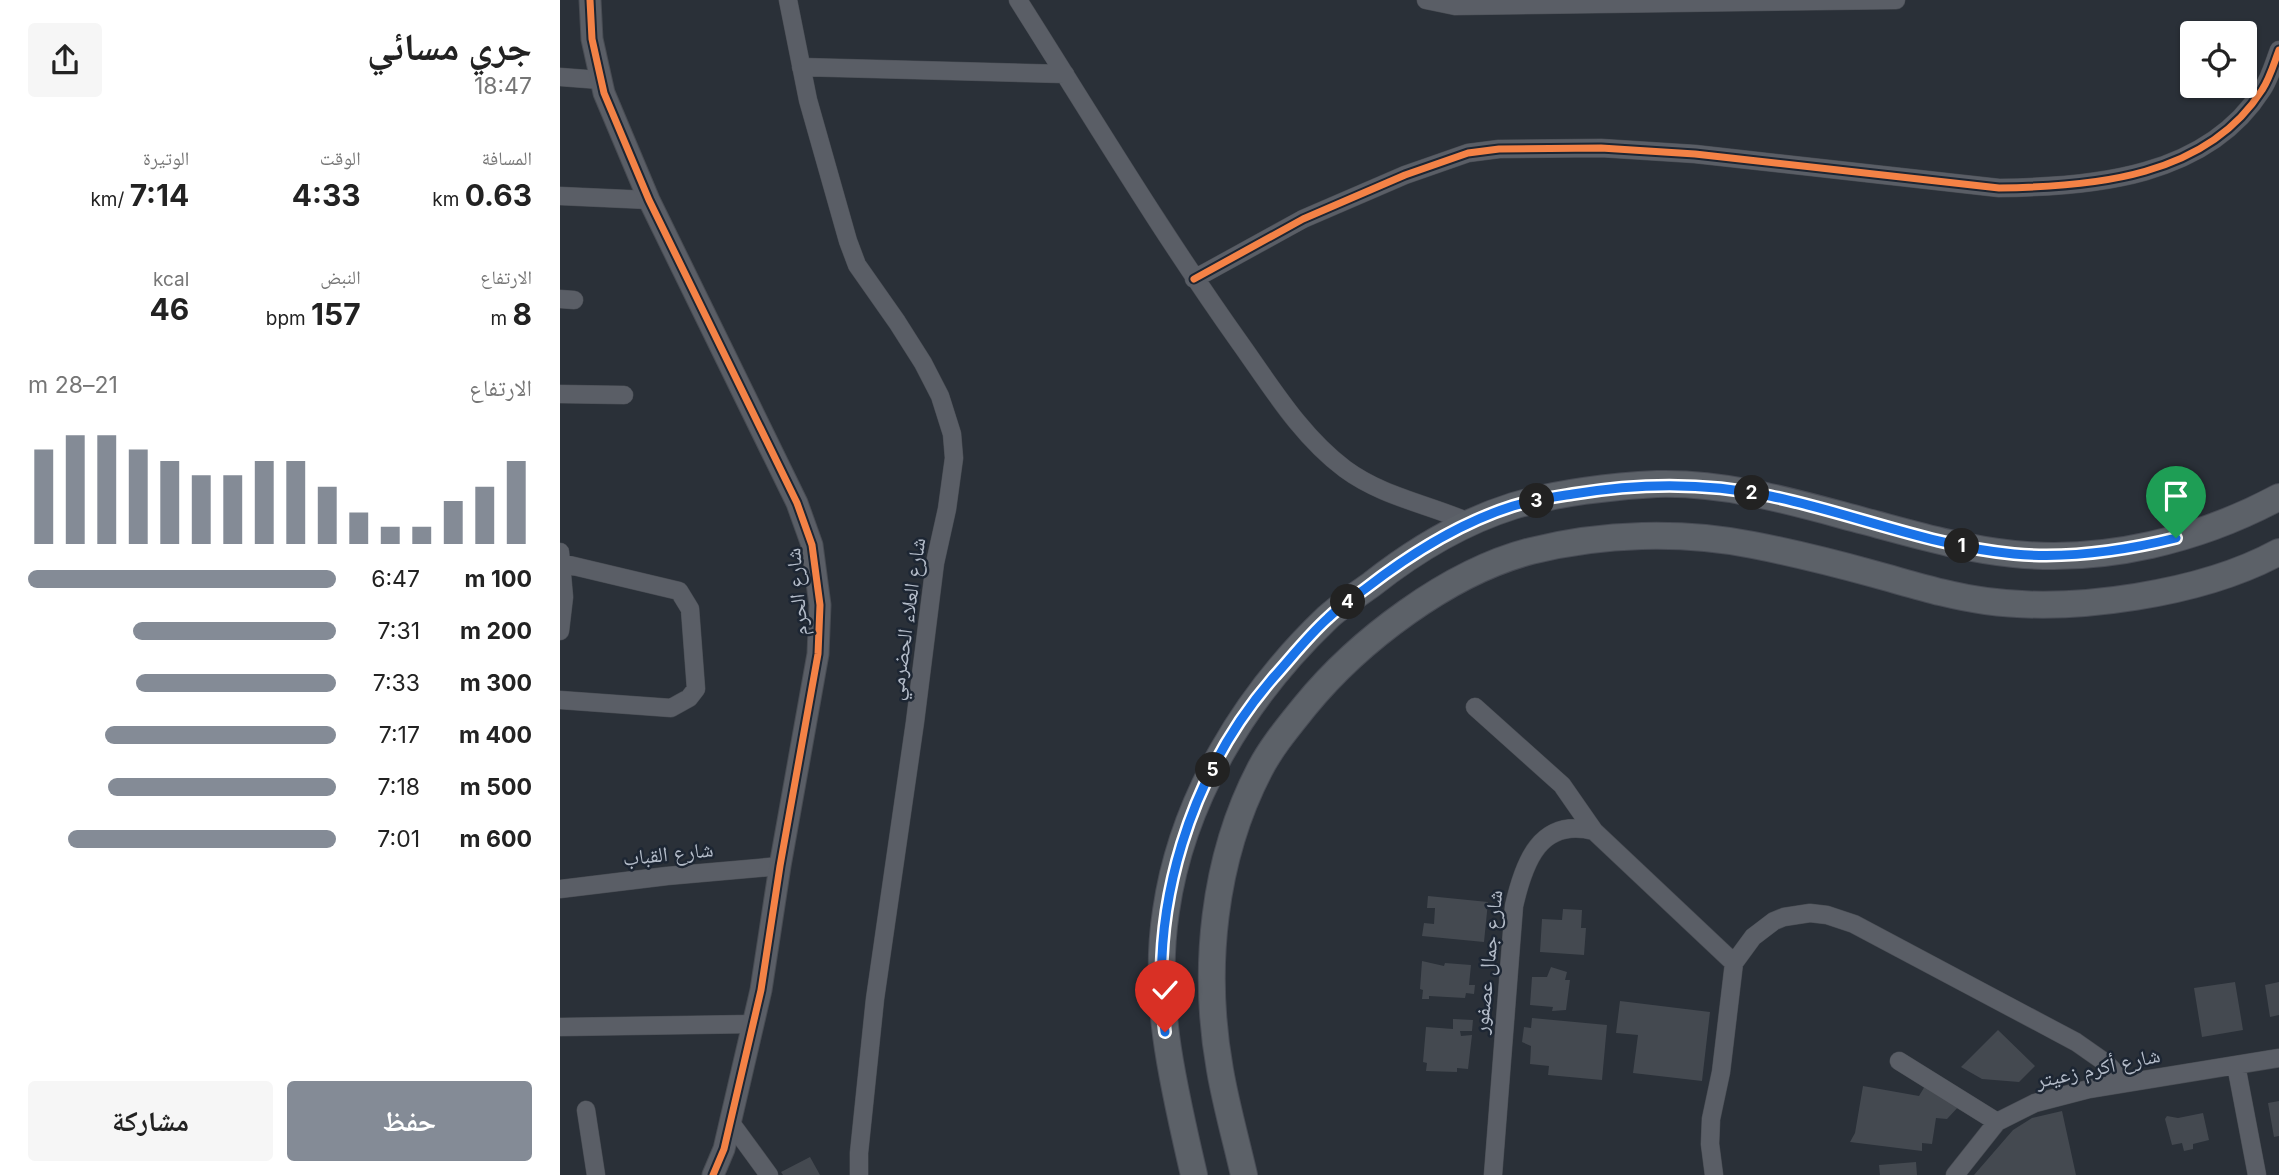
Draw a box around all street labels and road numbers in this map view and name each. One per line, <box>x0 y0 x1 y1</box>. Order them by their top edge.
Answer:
street label: شارع العلاء الحضرمي <box>883 536 935 703</box>
street label: شارع الحرم <box>780 547 815 637</box>
street label: شارع القباب <box>621 836 715 872</box>
street label: شارع جمال عصفور <box>1467 889 1508 1036</box>
street label: شارع أكرم زعيتر <box>2032 1042 2163 1095</box>

